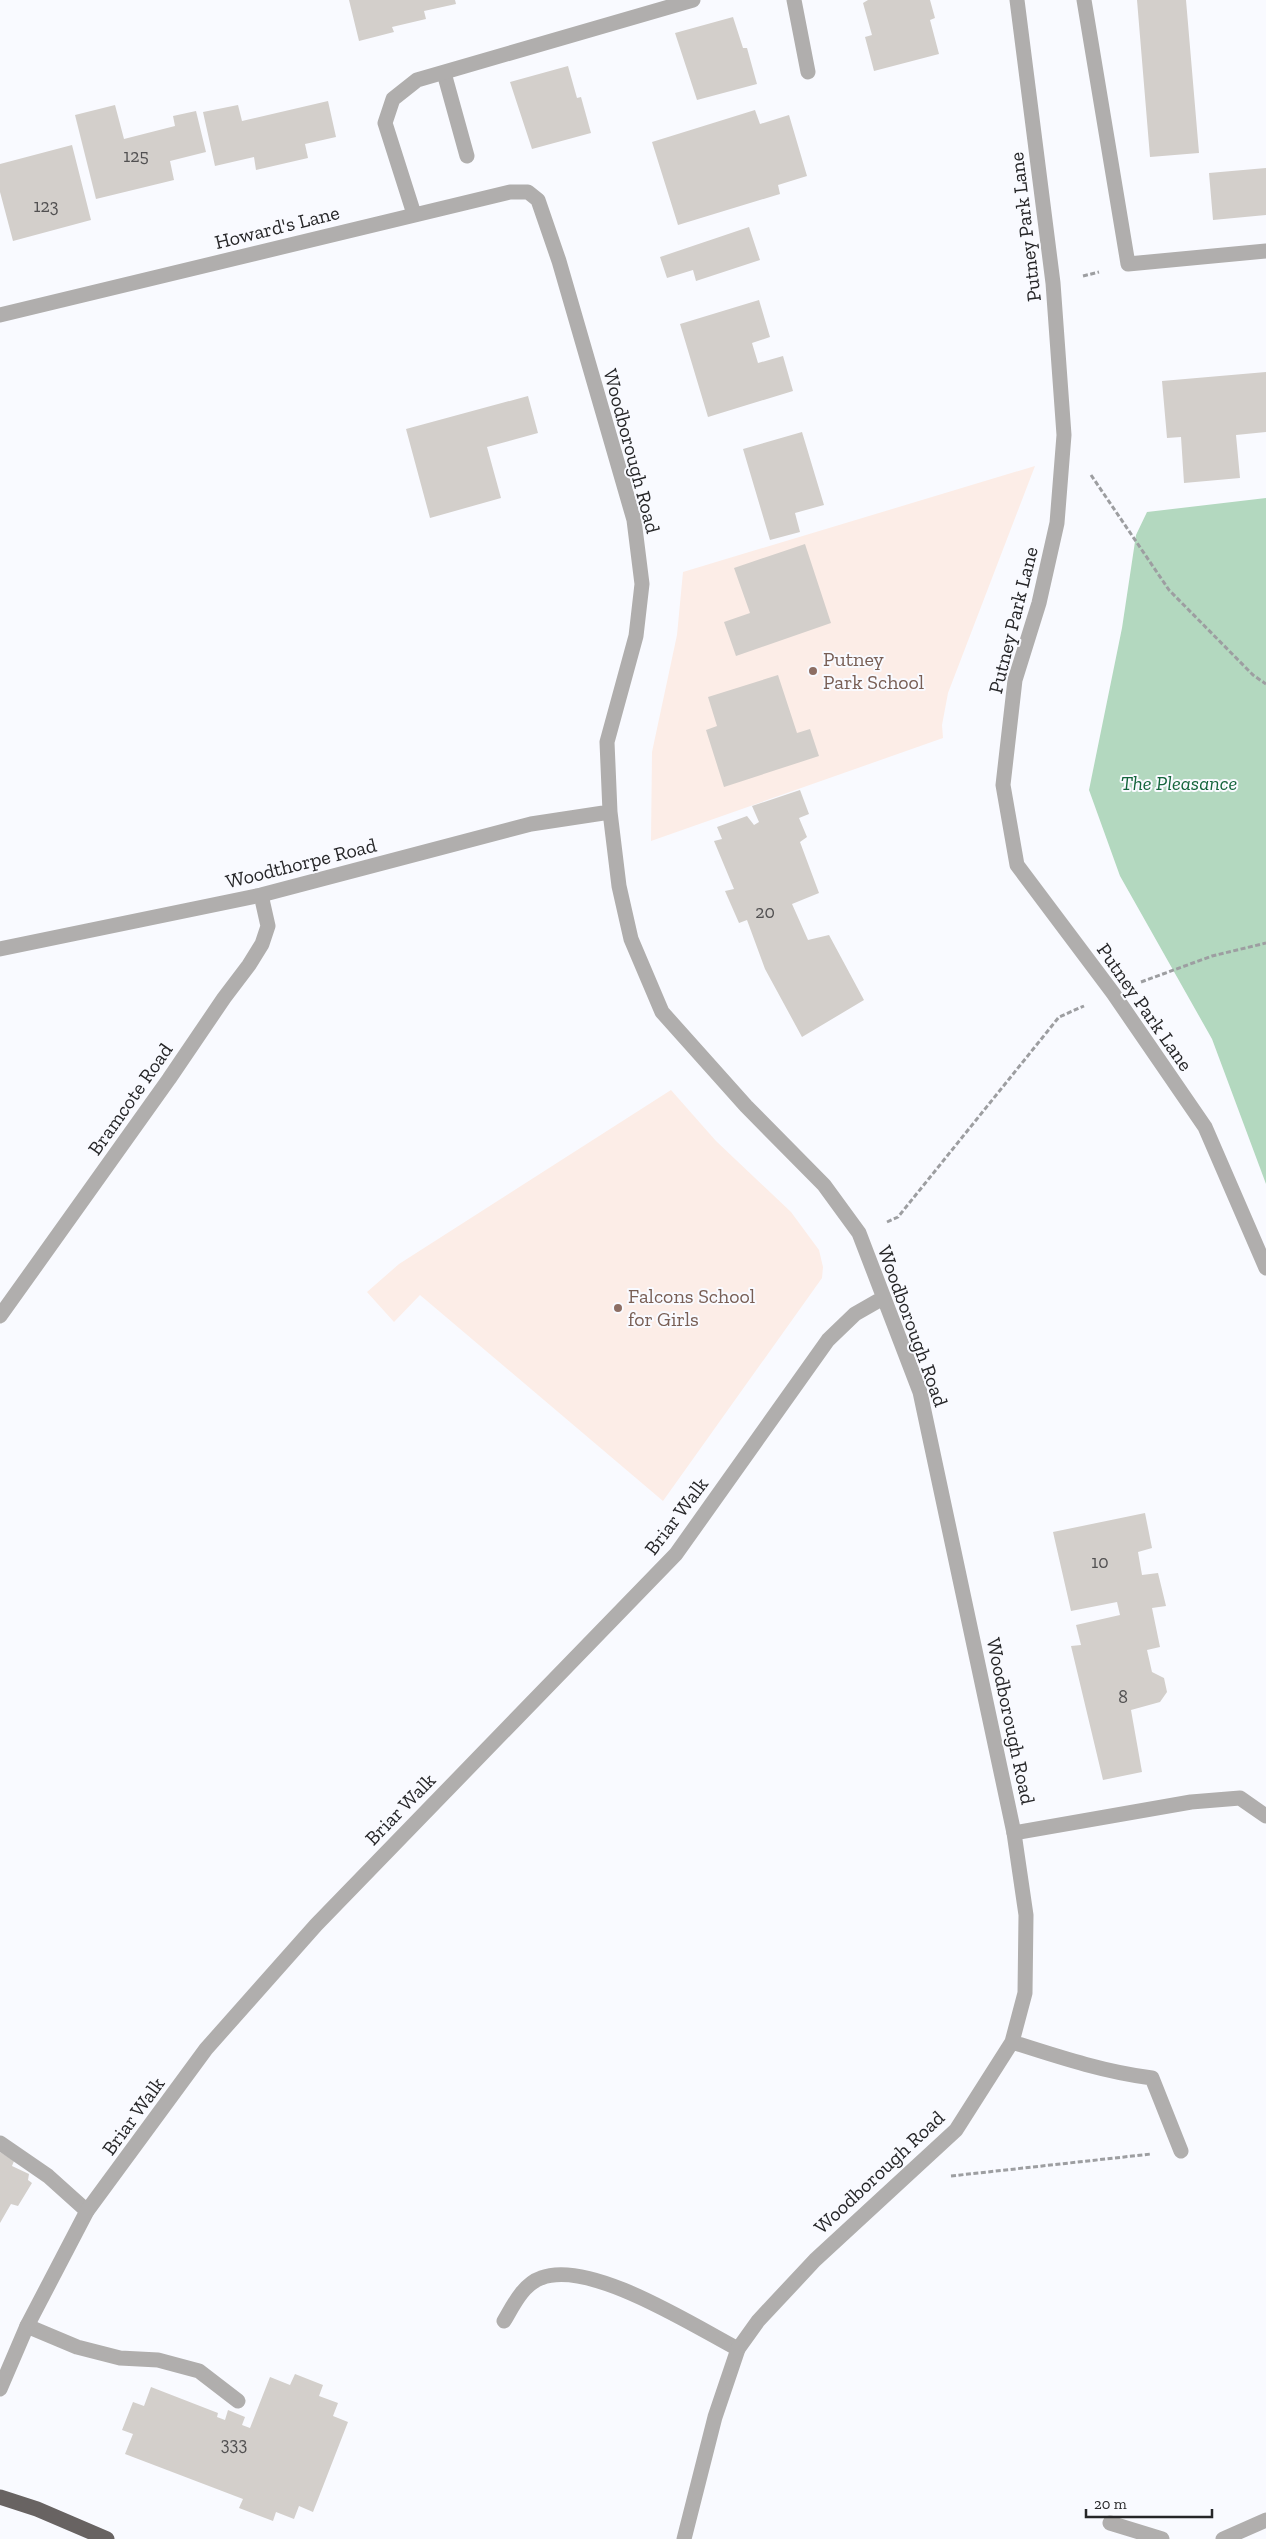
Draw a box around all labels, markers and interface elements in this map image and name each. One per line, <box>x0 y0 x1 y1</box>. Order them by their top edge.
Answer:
house number: 125 <box>123 145 149 167</box>
street label: Putney Park Lane <box>1004 151 1046 303</box>
house number: 123 <box>33 195 59 217</box>
street label: Howard's Lane <box>212 200 342 254</box>
street label: Woodborough Road <box>598 366 666 536</box>
street label: Putney Park Lane <box>983 544 1043 696</box>
place label: Putney Park School <box>823 647 924 694</box>
marker: Putney Park School <box>807 665 819 677</box>
park label: The Pleasance <box>1121 771 1237 795</box>
street label: Woodthorpe Road <box>223 833 379 893</box>
house number: 20 <box>755 901 775 923</box>
street label: Putney Park Lane <box>1092 938 1198 1076</box>
street label: Bramcote Road <box>83 1038 177 1160</box>
street label: Woodborough Road <box>873 1242 953 1410</box>
place label: Falcons School for Girls <box>628 1284 755 1331</box>
marker: Falcons School for Girls <box>612 1302 624 1314</box>
street label: Briar Walk <box>639 1472 713 1560</box>
house number: 10 <box>1091 1551 1109 1573</box>
street label: Woodborough Road <box>982 1636 1040 1806</box>
house number: 8 <box>1118 1686 1128 1708</box>
street label: Briar Walk <box>360 1768 441 1850</box>
street label: Briar Walk <box>97 2072 170 2160</box>
street label: Woodborough Road <box>809 2105 949 2239</box>
house number: 333 <box>221 2433 247 2455</box>
scale bar <box>1086 2486 1212 2518</box>
text: 20 m <box>1094 2495 1127 2513</box>

